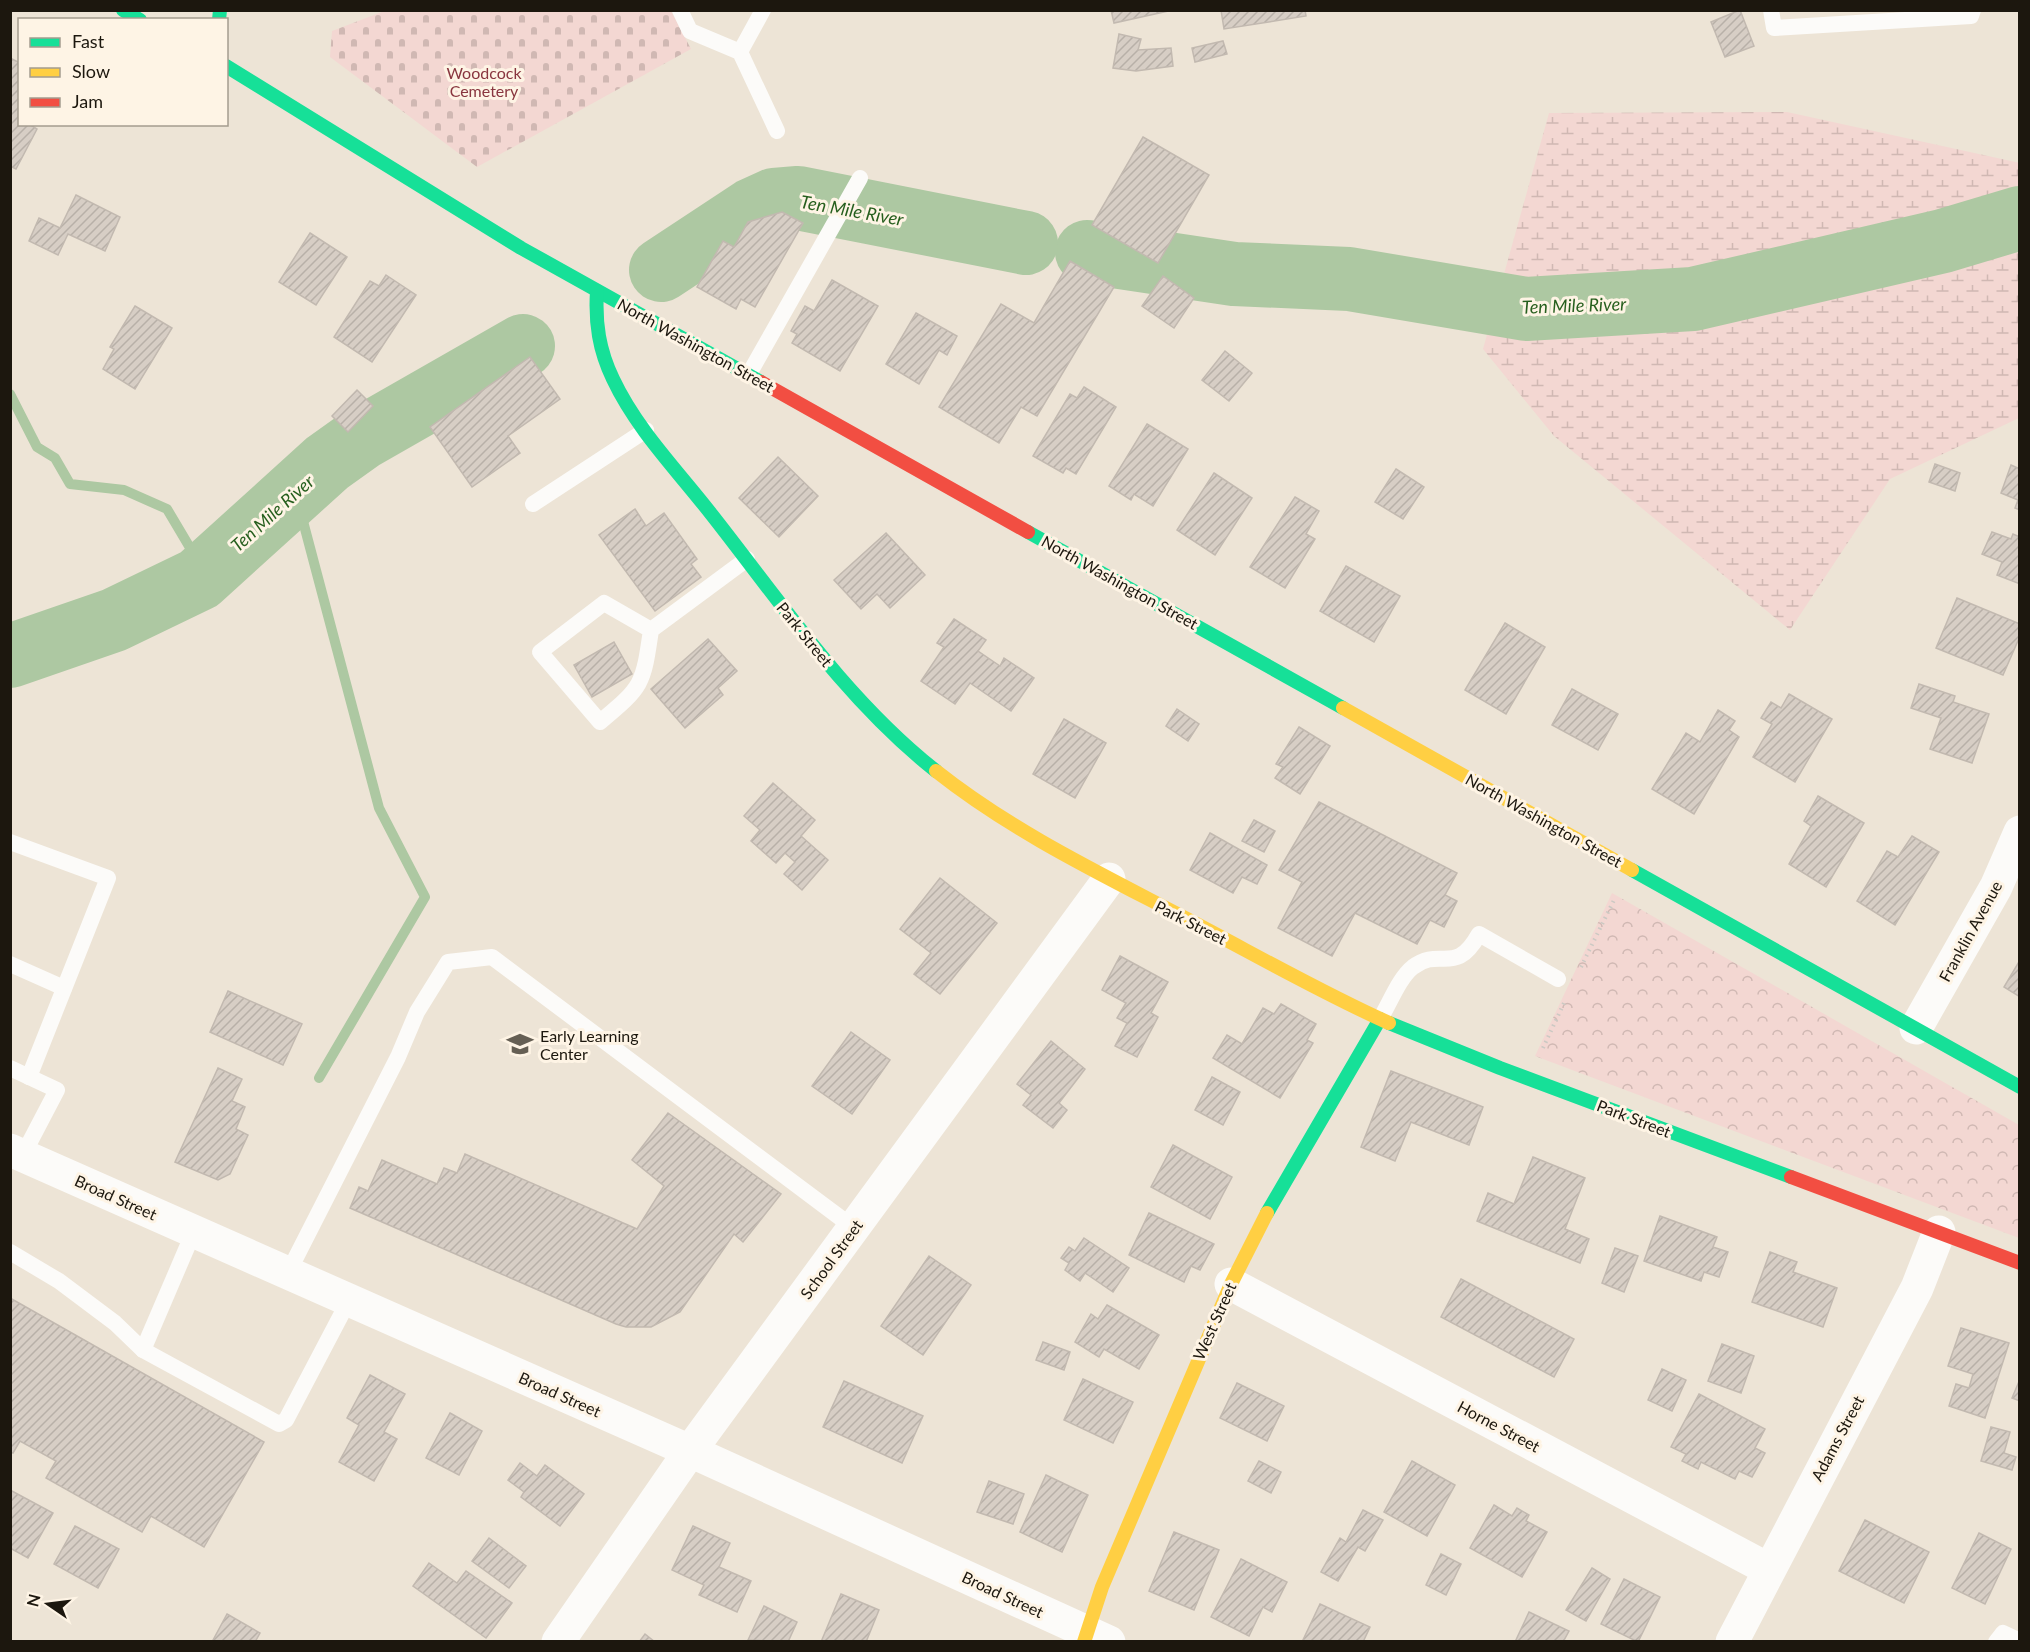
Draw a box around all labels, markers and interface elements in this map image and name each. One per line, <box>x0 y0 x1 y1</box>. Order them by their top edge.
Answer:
legend <box>18 18 228 126</box>
text: Fast <box>72 30 105 52</box>
text: Slow <box>72 60 110 82</box>
park label: Woodcock Cemetery <box>446 63 522 100</box>
text: Jam <box>72 90 103 112</box>
water label: Ten Mile River <box>799 190 906 230</box>
water label: Ten Mile River <box>1521 292 1627 318</box>
street label: North Washington Street <box>614 294 778 396</box>
water label: Ten Mile River <box>226 469 319 556</box>
street label: North Washington Street <box>1038 531 1202 633</box>
street label: Park Street <box>773 598 837 670</box>
street label: North Washington Street <box>1462 769 1626 871</box>
street label: Franklin Avenue <box>1935 877 2005 985</box>
street label: Park Street <box>1152 896 1230 948</box>
place label: Early Learning Center <box>540 1026 639 1063</box>
school or university icon: Early Learning Center <box>505 1029 535 1059</box>
street label: Park Street <box>1594 1095 1674 1141</box>
street label: Broad Street <box>72 1170 160 1224</box>
street label: School Street <box>796 1215 866 1302</box>
street label: West Street <box>1188 1279 1240 1363</box>
street label: Broad Street <box>516 1367 604 1421</box>
street label: Adams Street <box>1807 1392 1868 1484</box>
street label: Horne Street <box>1455 1396 1544 1456</box>
street label: Broad Street <box>959 1567 1047 1621</box>
north arrow <box>18 1574 78 1634</box>
text: N <box>22 1592 44 1609</box>

